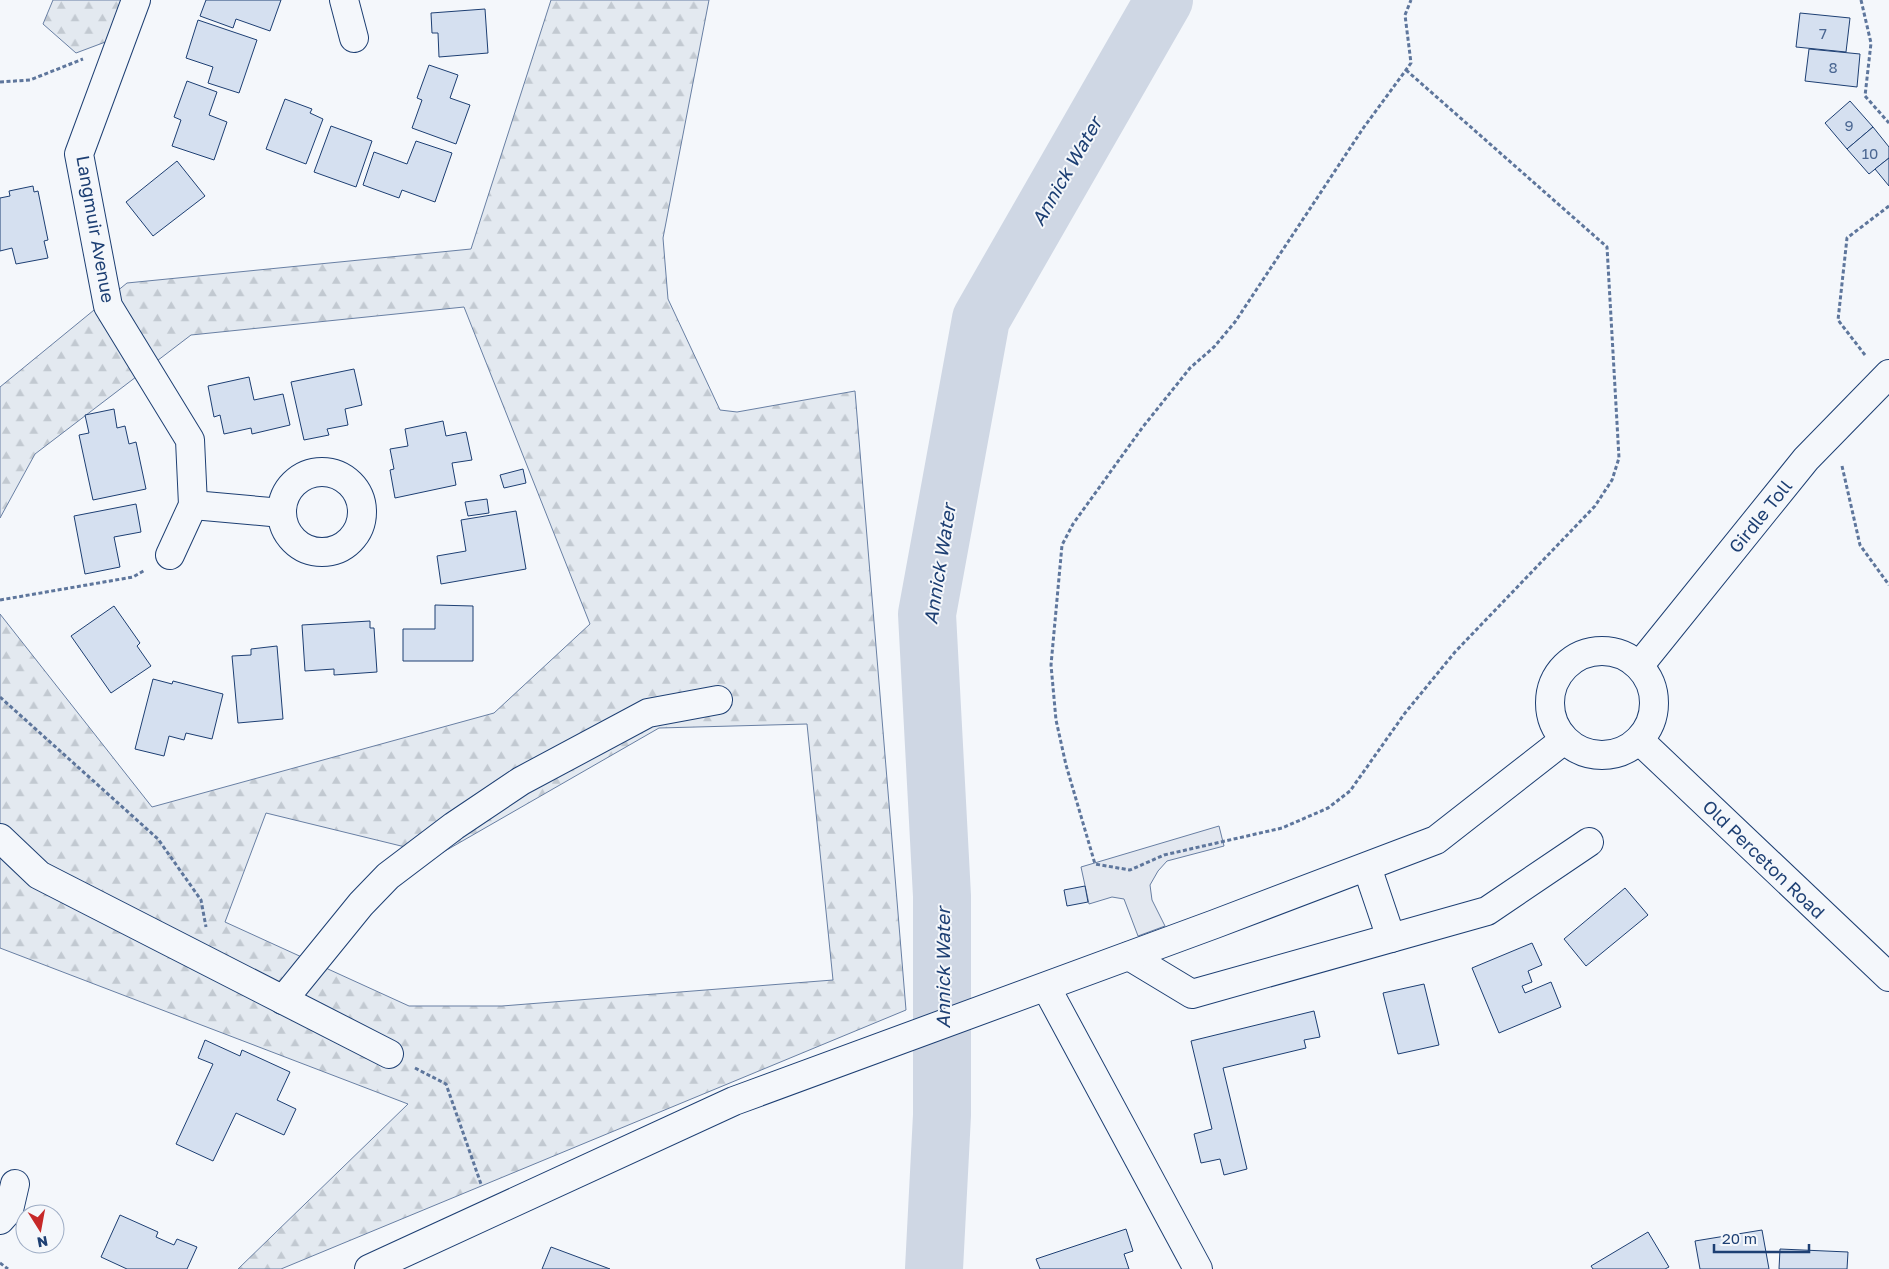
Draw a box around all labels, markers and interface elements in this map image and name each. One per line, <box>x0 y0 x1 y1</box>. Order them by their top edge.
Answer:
house number: 7 <box>1819 24 1827 42</box>
house number: 8 <box>1828 58 1838 76</box>
water label: Annick Water <box>1026 111 1108 229</box>
house number: 9 <box>1844 116 1854 134</box>
house number: 10 <box>1862 144 1878 162</box>
street label: Langmuir Avenue <box>72 153 120 305</box>
street label: Girdle Toll <box>1724 475 1796 557</box>
water label: Annick Water <box>918 500 960 626</box>
street label: Old Perceton Road <box>1698 795 1830 923</box>
water label: Annick Water <box>931 905 954 1029</box>
north arrow <box>15 1204 65 1254</box>
scale bar <box>1714 1222 1809 1254</box>
text: 20 m <box>1722 1229 1757 1247</box>
text: N <box>36 1233 49 1252</box>

